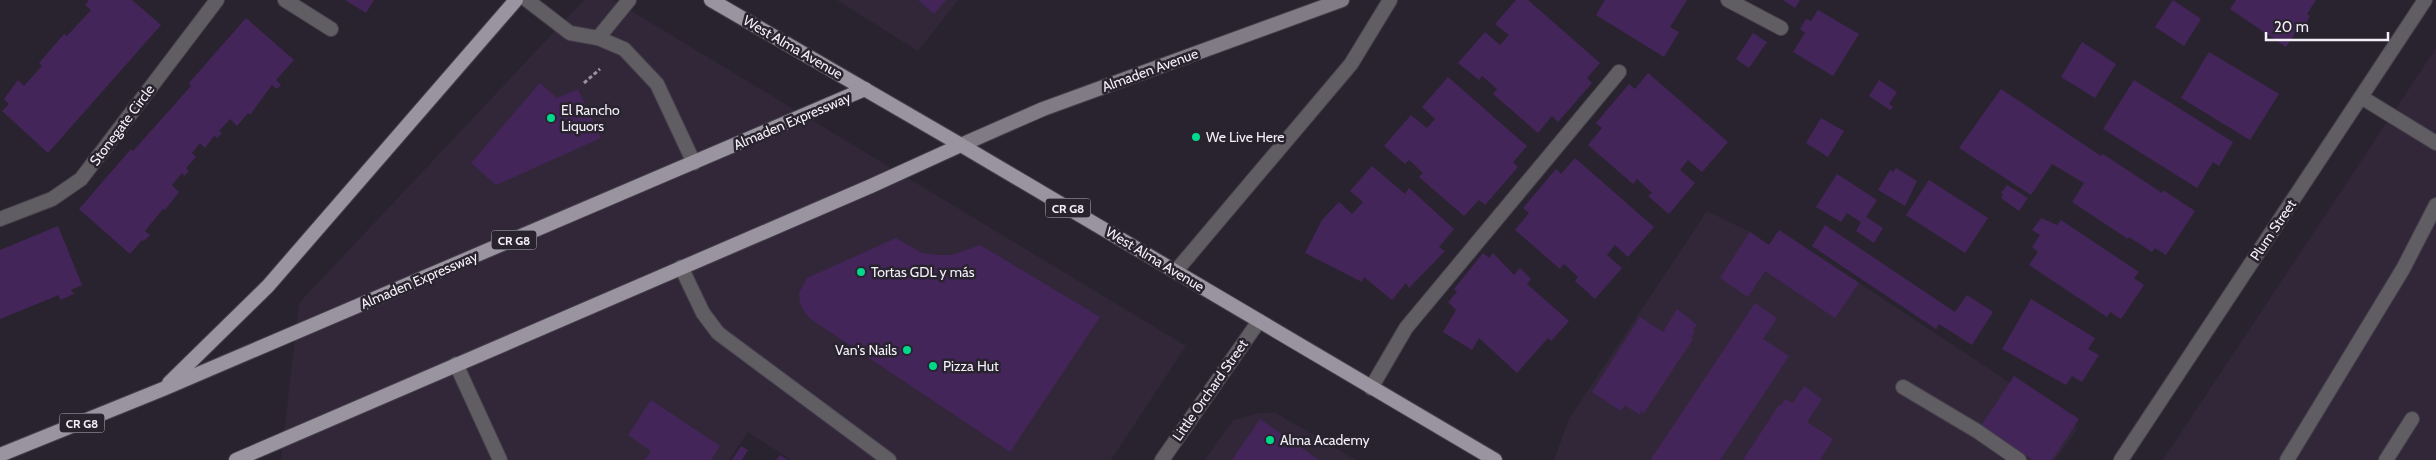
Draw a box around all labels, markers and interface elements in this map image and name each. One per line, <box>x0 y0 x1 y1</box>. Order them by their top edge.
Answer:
scale bar <box>2266 10 2388 42</box>
street label: West Alma Avenue <box>740 11 846 83</box>
text: 20 m <box>2274 18 2309 36</box>
street label: Almaden Avenue <box>1099 44 1201 96</box>
street label: Stonegate Circle <box>86 81 158 169</box>
street label: Almaden Expressway <box>731 88 853 154</box>
place label: El Rancho Liquors <box>561 101 620 135</box>
marker: El Rancho Liquors <box>545 112 557 124</box>
place label: We Live Here <box>1206 128 1284 146</box>
marker: We Live Here <box>1190 131 1202 143</box>
street label: Plum Street <box>2246 196 2300 264</box>
road number: CR G8 <box>1046 198 1090 218</box>
street label: West Alma Avenue <box>1102 222 1208 296</box>
road number: CR G8 <box>492 230 536 250</box>
street label: Almaden Expressway <box>358 247 480 313</box>
place label: Tortas GDL y más <box>871 263 975 281</box>
marker: Tortas GDL y más <box>855 266 867 278</box>
street label: Little Orchard Street <box>1168 336 1252 444</box>
place label: Van's Nails <box>835 341 897 359</box>
marker: Van's Nails <box>901 344 913 356</box>
place label: Pizza Hut <box>943 357 999 375</box>
marker: Pizza Hut <box>927 360 939 372</box>
road number: CR G8 <box>59 413 104 432</box>
place label: Alma Academy <box>1280 431 1370 449</box>
marker: Alma Academy <box>1264 434 1276 446</box>

